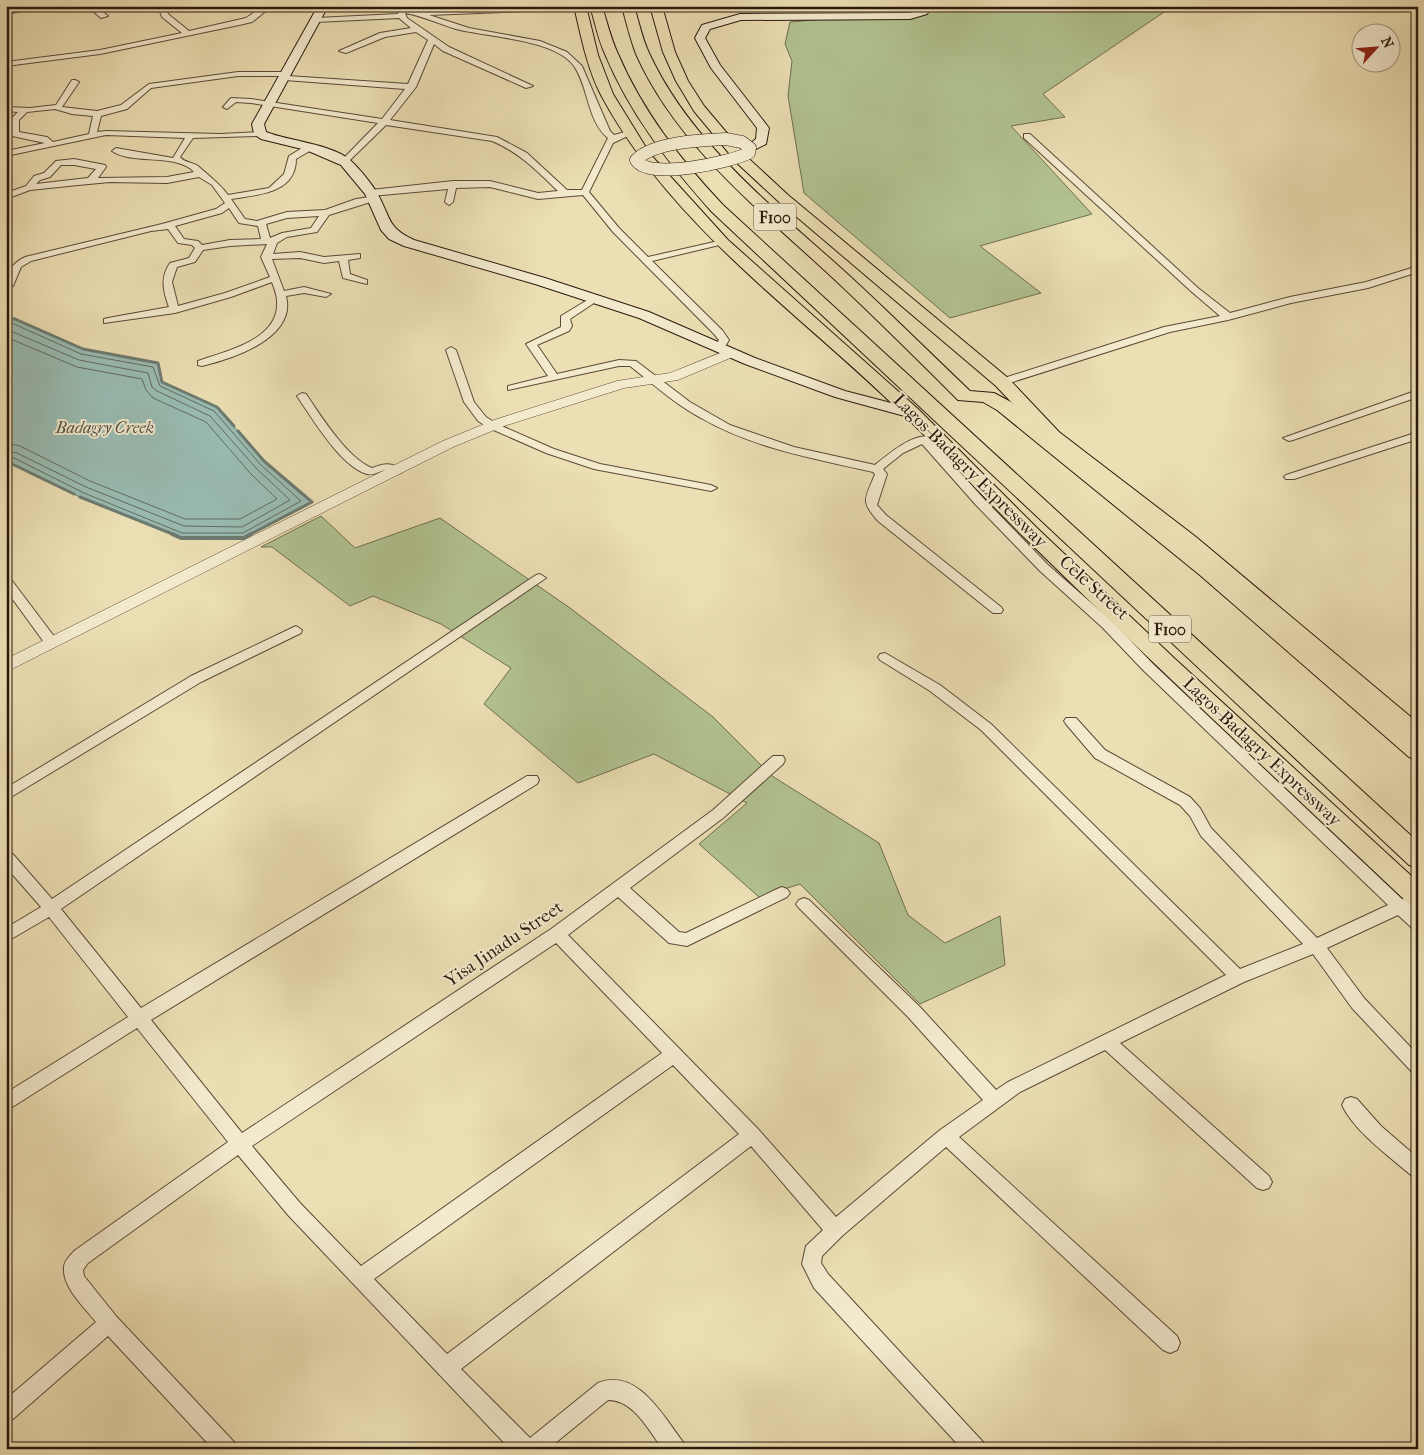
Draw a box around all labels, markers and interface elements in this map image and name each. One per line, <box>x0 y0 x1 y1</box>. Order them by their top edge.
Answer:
north arrow <box>1352 22 1402 72</box>
text: N <box>1377 34 1397 51</box>
road number: F100 <box>754 203 796 230</box>
street label: Lagos-Badagry Expressway <box>889 390 1052 553</box>
water label: Badagry Creek <box>55 418 154 437</box>
street label: Cele Street <box>1055 551 1133 625</box>
road number: F100 <box>1149 616 1191 642</box>
street label: Lagos-Badagry Expressway <box>1178 673 1347 832</box>
street label: Yisa Jinadu Street <box>440 896 568 992</box>

